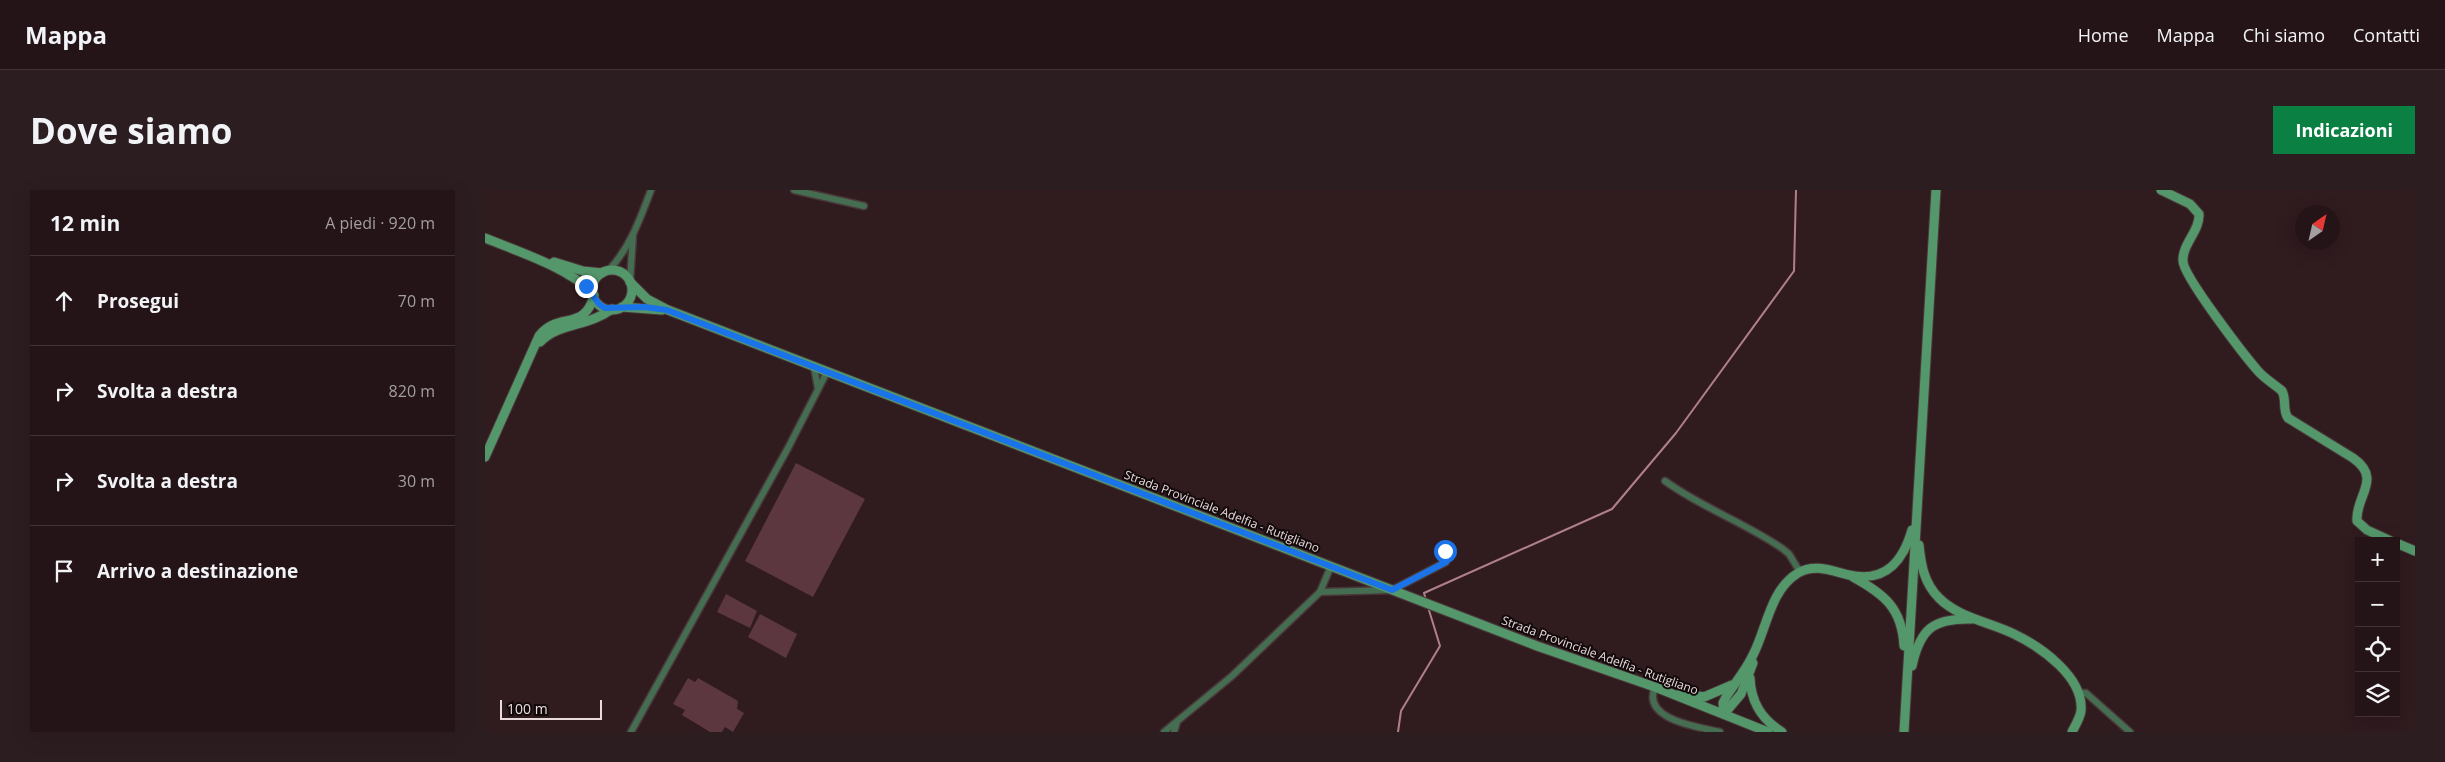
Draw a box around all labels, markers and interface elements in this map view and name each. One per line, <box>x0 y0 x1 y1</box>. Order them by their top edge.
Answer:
text: Mappa <box>25 18 107 51</box>
text: Home <box>2078 23 2129 47</box>
text: Mappa <box>2157 23 2215 47</box>
text: Chi siamo <box>2243 23 2325 47</box>
text: Contatti <box>2353 23 2420 47</box>
button: Indicazioni <box>2273 106 2415 154</box>
text: Dove siamo <box>30 107 233 154</box>
north arrow <box>2295 205 2340 250</box>
text: 12 min <box>50 209 120 237</box>
text: A piedi · 920 m <box>325 212 435 234</box>
route end <box>575 275 598 298</box>
icon: ahead <box>50 287 78 315</box>
text: Prosegui <box>97 288 179 314</box>
text: 70 m <box>398 290 435 312</box>
icon: right <box>50 377 78 405</box>
text: Svolta a destra <box>97 378 238 404</box>
text: 820 m <box>389 380 435 402</box>
street label: Strada Provinciale Adelfia - Rutigliano <box>1122 466 1322 556</box>
icon: right <box>50 467 78 495</box>
text: Svolta a destra <box>97 468 238 494</box>
text: 30 m <box>398 470 435 492</box>
map controls <box>2355 537 2400 717</box>
button: + <box>2355 537 2400 582</box>
route start <box>1434 540 1457 563</box>
icon: arrive <box>50 557 78 585</box>
text: Arrivo a destinazione <box>97 558 298 584</box>
button: − <box>2355 582 2400 627</box>
street label: Strada Provinciale Adelfia - Rutigliano <box>1499 611 1701 699</box>
button: locate <box>2355 627 2400 672</box>
button: layers <box>2355 672 2400 717</box>
scale bar <box>500 697 603 720</box>
text: 100 m <box>507 699 548 718</box>

